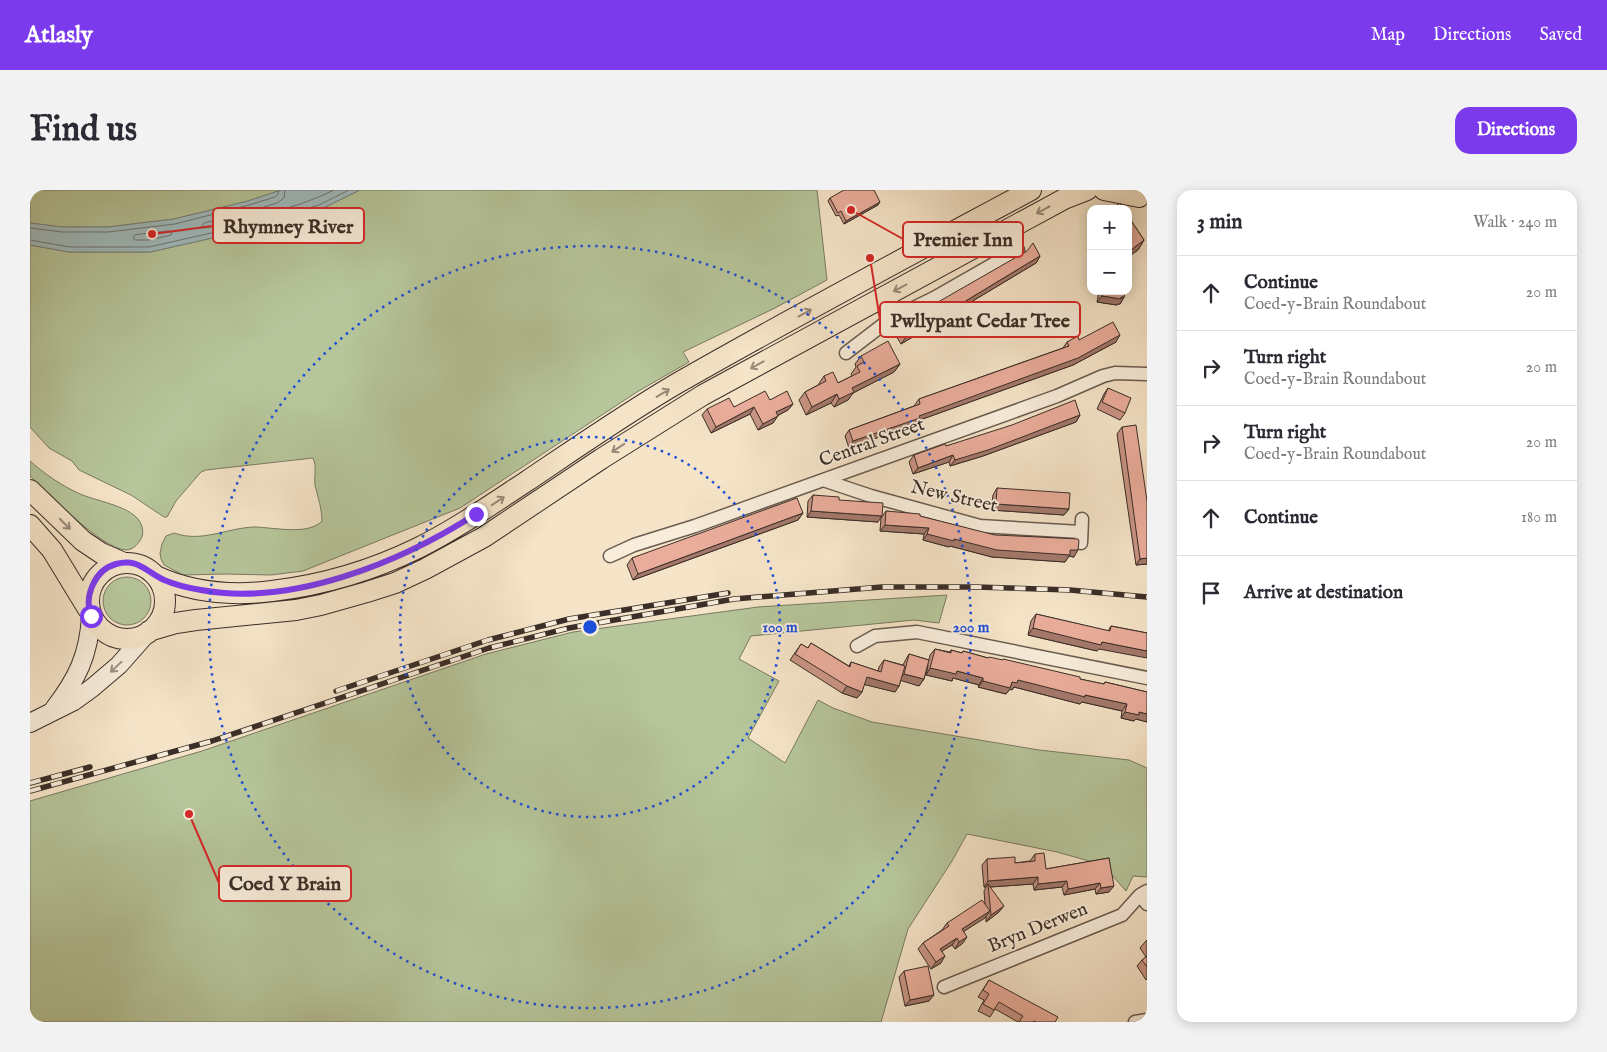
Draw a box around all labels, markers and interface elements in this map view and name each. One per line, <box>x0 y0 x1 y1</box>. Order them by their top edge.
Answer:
text: Atlasly <box>25 20 93 51</box>
text: Map <box>1371 24 1405 47</box>
text: Directions <box>1433 24 1511 47</box>
text: Saved <box>1539 24 1582 47</box>
button: Directions <box>1455 107 1577 154</box>
text: Find us <box>30 108 137 153</box>
map controls <box>1087 205 1132 295</box>
button: + <box>1087 205 1132 250</box>
one-way arrow <box>1036 206 1051 215</box>
callout: Rhymney River <box>213 208 364 243</box>
text: 3 min <box>1197 209 1242 236</box>
text: Walk · 240 m <box>1473 213 1557 233</box>
text: Rhymney River <box>223 215 354 240</box>
callout: Premier Inn <box>903 222 1023 257</box>
text: Premier Inn <box>913 228 1013 253</box>
button: − <box>1087 250 1132 295</box>
text: Continue <box>1244 271 1318 295</box>
icon: ahead <box>1197 279 1225 307</box>
one-way arrow <box>893 283 908 293</box>
text: 20 m <box>1526 283 1557 303</box>
text: Coed-y-Brain Roundabout <box>1244 295 1426 315</box>
callout: Pwllypant Cedar Tree <box>880 302 1080 337</box>
one-way arrow <box>797 308 812 318</box>
text: Pwllypant Cedar Tree <box>890 309 1071 334</box>
text: Turn right <box>1244 346 1326 370</box>
icon: right <box>1197 354 1225 382</box>
text: 20 m <box>1526 358 1557 378</box>
one-way arrow <box>750 360 765 370</box>
text: Coed-y-Brain Roundabout <box>1244 370 1426 390</box>
one-way arrow <box>655 387 669 397</box>
street label: Central Street <box>816 413 929 473</box>
text: Turn right <box>1244 421 1326 445</box>
icon: right <box>1197 429 1225 457</box>
text: 20 m <box>1526 433 1557 453</box>
one-way arrow <box>611 443 625 453</box>
text: Coed-y-Brain Roundabout <box>1244 445 1426 465</box>
street label: New Street <box>908 475 1000 519</box>
one-way arrow <box>490 495 504 505</box>
route end <box>465 503 488 526</box>
icon: ahead <box>1197 504 1225 532</box>
text: Continue <box>1244 506 1318 530</box>
text: 180 m <box>1521 508 1557 528</box>
one-way arrow <box>58 518 71 530</box>
icon: arrive <box>1197 579 1225 607</box>
text: Arrive at destination <box>1244 581 1403 605</box>
route start <box>80 605 103 628</box>
centre of rings <box>581 618 599 636</box>
text: 100 m <box>762 618 798 637</box>
text: 200 m <box>953 618 990 637</box>
one-way arrow <box>110 661 123 673</box>
callout: Coed Y Brain <box>219 866 351 901</box>
text: Coed Y Brain <box>229 872 342 897</box>
street label: Bryn Derwen <box>985 897 1091 959</box>

